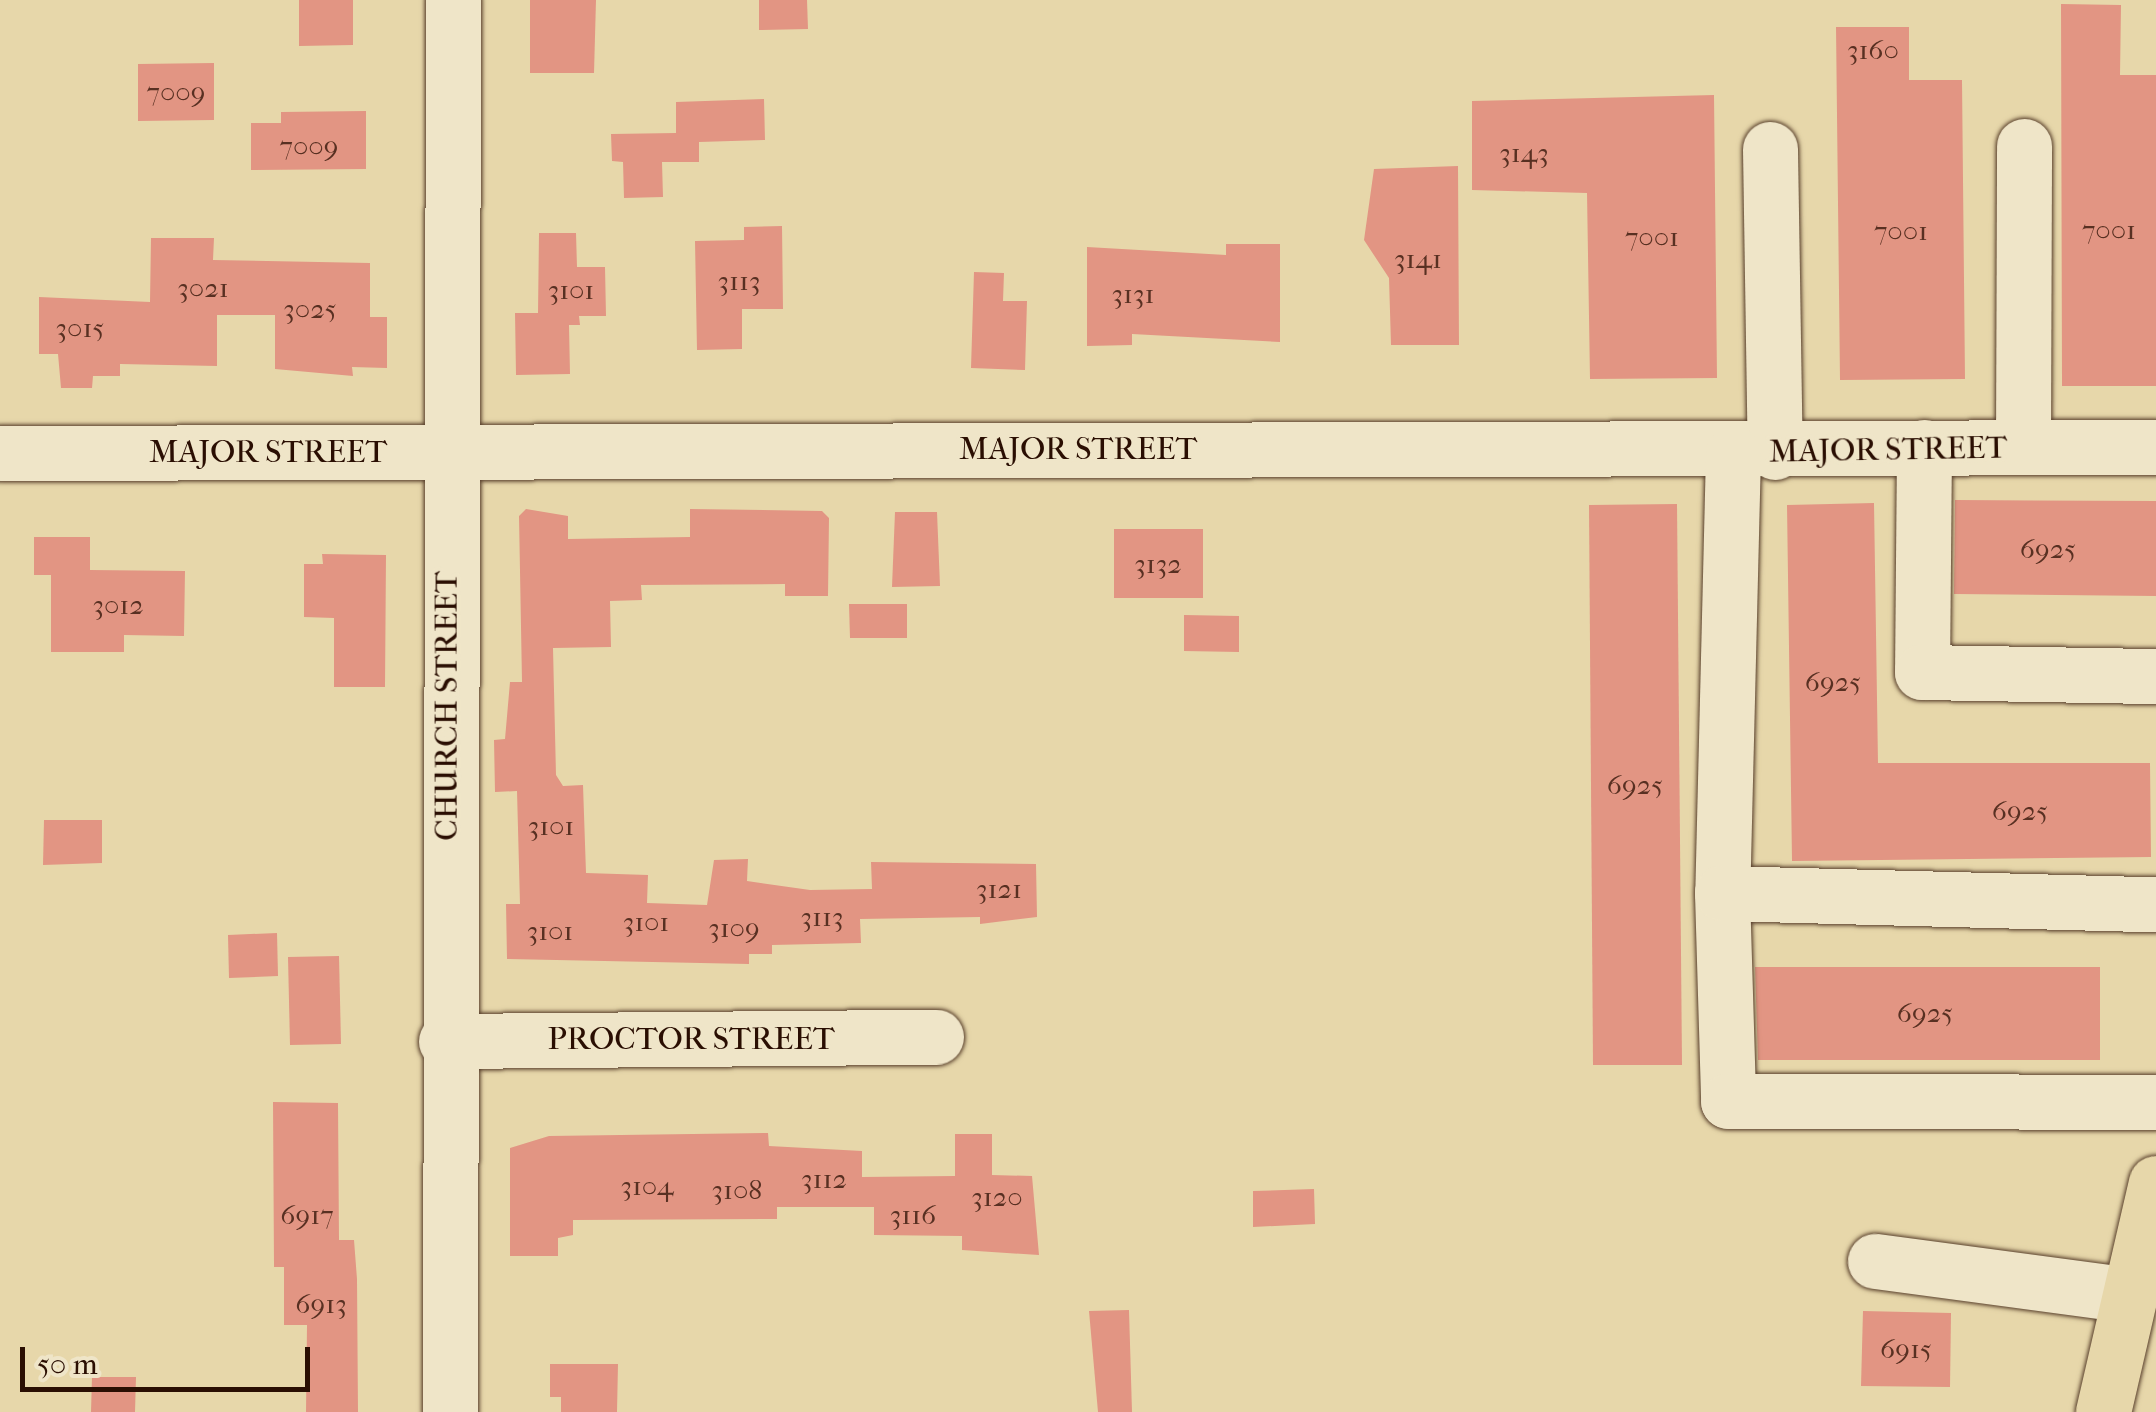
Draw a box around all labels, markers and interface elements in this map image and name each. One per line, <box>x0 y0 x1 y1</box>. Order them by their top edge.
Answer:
house number: 3160 <box>1847 33 1899 67</box>
house number: 7009 <box>147 75 205 109</box>
house number: 7009 <box>280 129 338 163</box>
house number: 3143 <box>1499 136 1549 170</box>
house number: 7001 <box>2082 213 2136 247</box>
house number: 7001 <box>1874 214 1928 248</box>
house number: 7001 <box>1625 220 1679 254</box>
house number: 3141 <box>1394 242 1442 276</box>
house number: 3113 <box>718 264 760 298</box>
house number: 3021 <box>177 271 229 305</box>
house number: 3101 <box>548 273 594 307</box>
house number: 3131 <box>1112 277 1154 311</box>
house number: 3025 <box>283 292 337 326</box>
house number: 3015 <box>56 311 104 345</box>
street label: MAJOR STREET <box>1769 429 2007 471</box>
street label: MAJOR STREET <box>959 430 1197 468</box>
street label: MAJOR STREET <box>149 433 387 471</box>
house number: 6925 <box>2020 532 2076 566</box>
house number: 3132 <box>1134 547 1182 581</box>
street label: CHURCH STREET <box>428 571 466 841</box>
house number: 3012 <box>92 588 144 622</box>
house number: 6925 <box>1805 665 1861 699</box>
house number: 6925 <box>1607 768 1663 802</box>
house number: 6925 <box>1992 794 2048 828</box>
house number: 3101 <box>528 809 574 843</box>
house number: 3121 <box>976 872 1022 906</box>
house number: 3113 <box>801 900 843 934</box>
house number: 3101 <box>623 905 669 939</box>
house number: 3109 <box>708 911 760 945</box>
house number: 3101 <box>527 914 573 948</box>
house number: 6925 <box>1897 996 1953 1030</box>
street label: PROCTOR STREET <box>547 1020 835 1058</box>
house number: 3112 <box>801 1162 847 1196</box>
house number: 3104 <box>621 1169 673 1203</box>
house number: 3108 <box>712 1173 762 1207</box>
house number: 3120 <box>971 1180 1023 1214</box>
house number: 6917 <box>280 1198 334 1232</box>
house number: 3116 <box>890 1198 936 1232</box>
house number: 6913 <box>295 1287 347 1321</box>
scale bar <box>25 1327 315 1389</box>
house number: 6915 <box>1880 1332 1932 1366</box>
text: 50 m <box>37 1347 98 1382</box>

